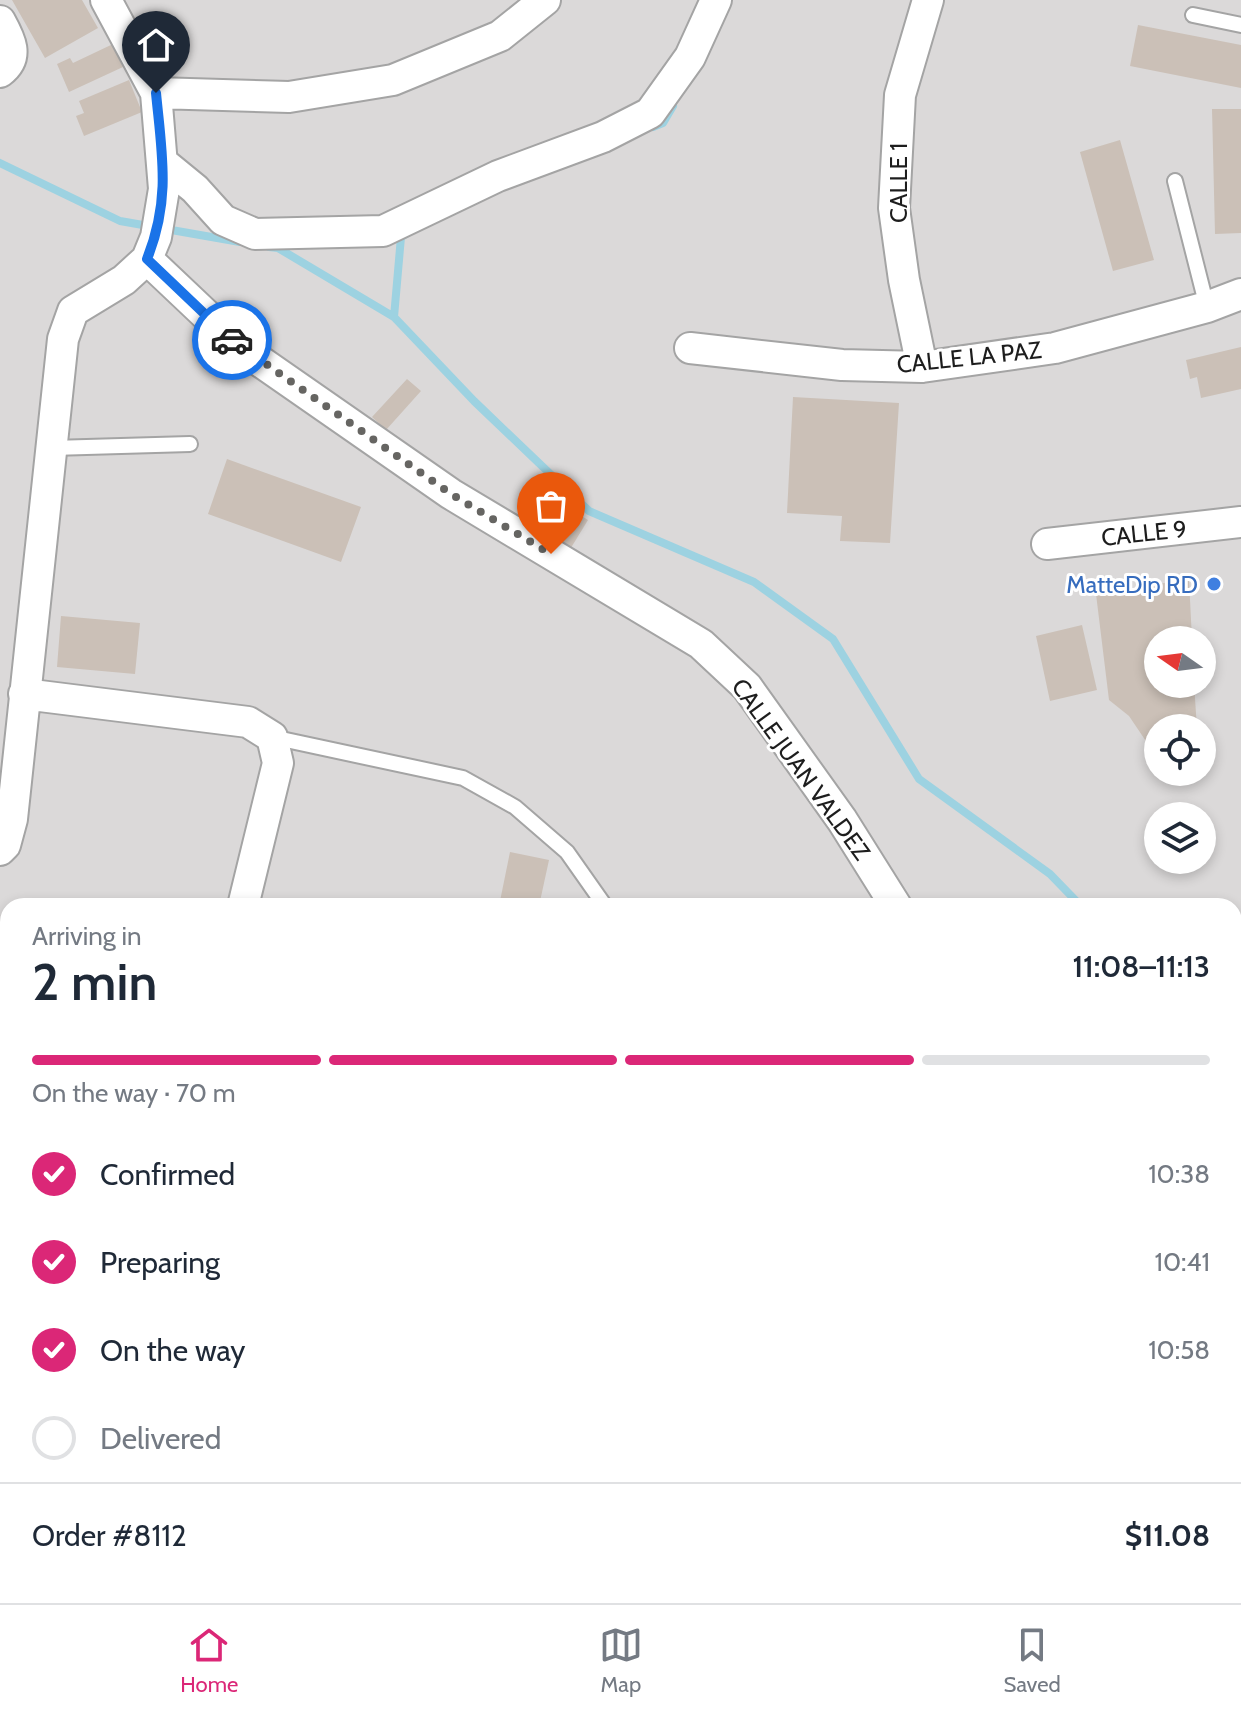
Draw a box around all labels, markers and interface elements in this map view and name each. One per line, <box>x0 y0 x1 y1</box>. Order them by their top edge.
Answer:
pin <box>122 11 190 93</box>
icon: home <box>134 23 178 67</box>
street label: CALLE 1 <box>884 143 913 223</box>
courier <box>192 300 272 380</box>
icon: car <box>210 318 254 362</box>
street label: CALLE LA PAZ <box>895 335 1044 379</box>
pin <box>517 472 585 554</box>
icon: bag <box>529 484 573 528</box>
street label: CALLE 9 <box>1100 514 1188 552</box>
place label: MatteDip RD <box>1066 570 1198 599</box>
marker: MatteDip RD <box>1205 575 1223 593</box>
north arrow <box>1144 626 1216 698</box>
map controls <box>1144 626 1216 874</box>
street label: CALLE JUAN VALDEZ <box>726 673 877 866</box>
button: locate <box>1144 714 1216 786</box>
button: layers <box>1144 802 1216 874</box>
text: Arriving in <box>32 920 142 952</box>
text: 11:08–11:13 <box>1072 948 1210 985</box>
text: 2 min <box>32 950 157 1013</box>
text: On the way · 70 m <box>32 1077 236 1109</box>
icon: check <box>32 1152 76 1196</box>
text: Confirmed <box>100 1156 235 1193</box>
text: 10:38 <box>1148 1158 1210 1190</box>
icon: check <box>32 1240 76 1284</box>
text: Preparing <box>100 1244 220 1281</box>
text: 10:41 <box>1154 1246 1210 1278</box>
icon: check <box>32 1328 76 1372</box>
text: On the way <box>100 1332 245 1369</box>
text: 10:58 <box>1148 1334 1210 1366</box>
text: Delivered <box>100 1420 221 1457</box>
text: Order #8112 <box>32 1517 187 1554</box>
text: $11.08 <box>1125 1517 1210 1554</box>
tab: Home <box>180 1623 238 1698</box>
tab: Map <box>599 1623 643 1698</box>
tab: Saved <box>1004 1623 1061 1698</box>

